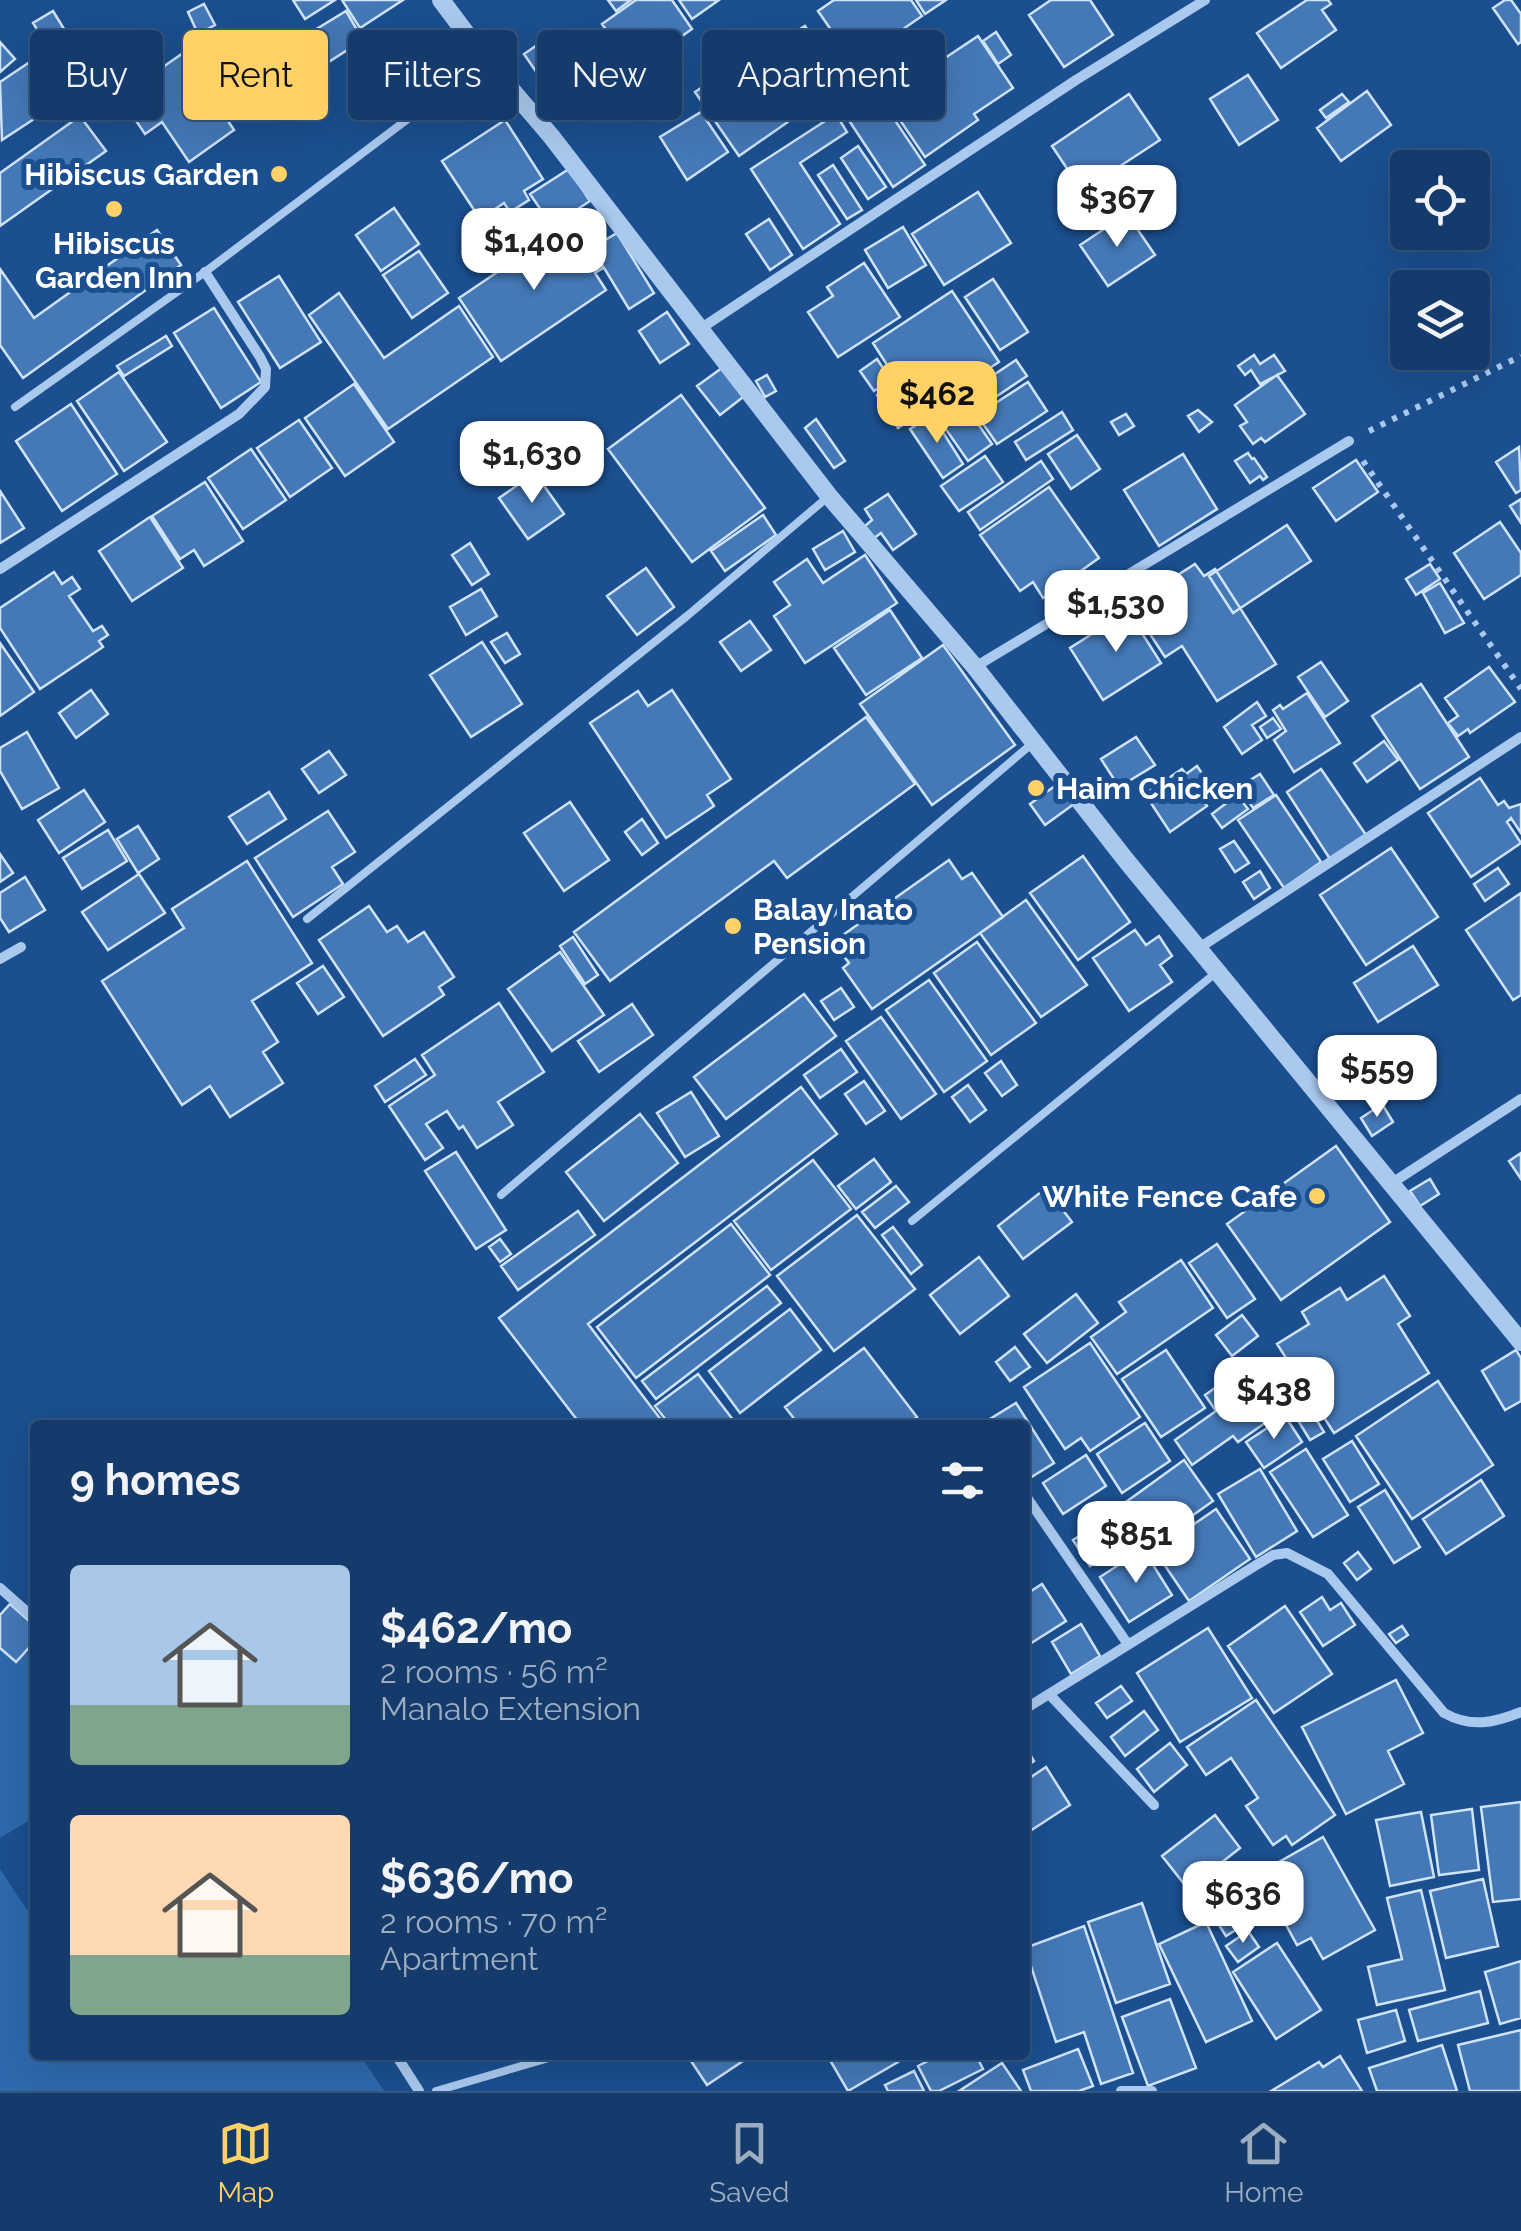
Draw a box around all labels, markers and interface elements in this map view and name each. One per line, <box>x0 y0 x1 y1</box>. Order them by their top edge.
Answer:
chip: Buy <box>30 30 163 120</box>
chip: Rent <box>183 30 328 120</box>
chip: Filters <box>348 30 517 120</box>
chip: New <box>537 30 682 120</box>
chip: Apartment <box>702 30 945 120</box>
map controls <box>1390 150 1490 370</box>
button: locate <box>1390 150 1490 250</box>
place label: Hibiscus Garden <box>24 157 259 192</box>
marker: Hibiscus Garden <box>268 163 290 185</box>
pin: $367 <box>1058 165 1176 250</box>
text: $367 <box>1079 179 1155 216</box>
marker: Hibiscus Garden Inn <box>103 198 125 220</box>
pin: $1,400 <box>453 208 615 293</box>
text: $1,400 <box>483 222 585 259</box>
place label: Hibiscus Garden Inn <box>35 226 193 295</box>
button: layers <box>1390 270 1490 370</box>
pin: $462 <box>878 361 996 446</box>
text: $462 <box>899 375 975 412</box>
pin: $1,630 <box>451 421 613 506</box>
text: $1,630 <box>482 435 582 472</box>
pin: $1,530 <box>1035 570 1197 655</box>
text: $1,530 <box>1067 584 1165 621</box>
place label: Haim Chicken <box>1056 771 1253 806</box>
marker: Haim Chicken <box>1025 777 1047 799</box>
place label: Balay Inato Pension <box>753 892 913 961</box>
marker: Balay Inato Pension <box>722 915 744 937</box>
pin: $559 <box>1318 1035 1436 1120</box>
text: $559 <box>1340 1049 1414 1086</box>
place label: White Fence Cafe <box>1042 1179 1297 1214</box>
marker: White Fence Cafe <box>1306 1185 1328 1207</box>
pin: $438 <box>1215 1357 1333 1442</box>
text: $438 <box>1236 1371 1312 1408</box>
icon: filters <box>935 1453 990 1508</box>
text: 9 homes <box>70 1456 241 1505</box>
pin: $851 <box>1077 1501 1195 1586</box>
text: $851 <box>1099 1515 1173 1552</box>
text: $462/mo <box>380 1604 572 1653</box>
icon: home <box>150 1605 270 1725</box>
text: 2 rooms · 56 m² <box>380 1653 608 1690</box>
text: Manalo Extension <box>380 1690 641 1727</box>
text: $636/mo <box>380 1854 573 1903</box>
icon: home <box>150 1855 270 1975</box>
pin: $636 <box>1184 1861 1302 1946</box>
text: $636 <box>1205 1875 1281 1912</box>
text: 2 rooms · 70 m² <box>380 1903 607 1940</box>
text: Apartment <box>380 1940 538 1977</box>
tab: Map <box>217 2116 274 2209</box>
tab: Saved <box>709 2116 789 2209</box>
tab: Home <box>1224 2116 1304 2209</box>

